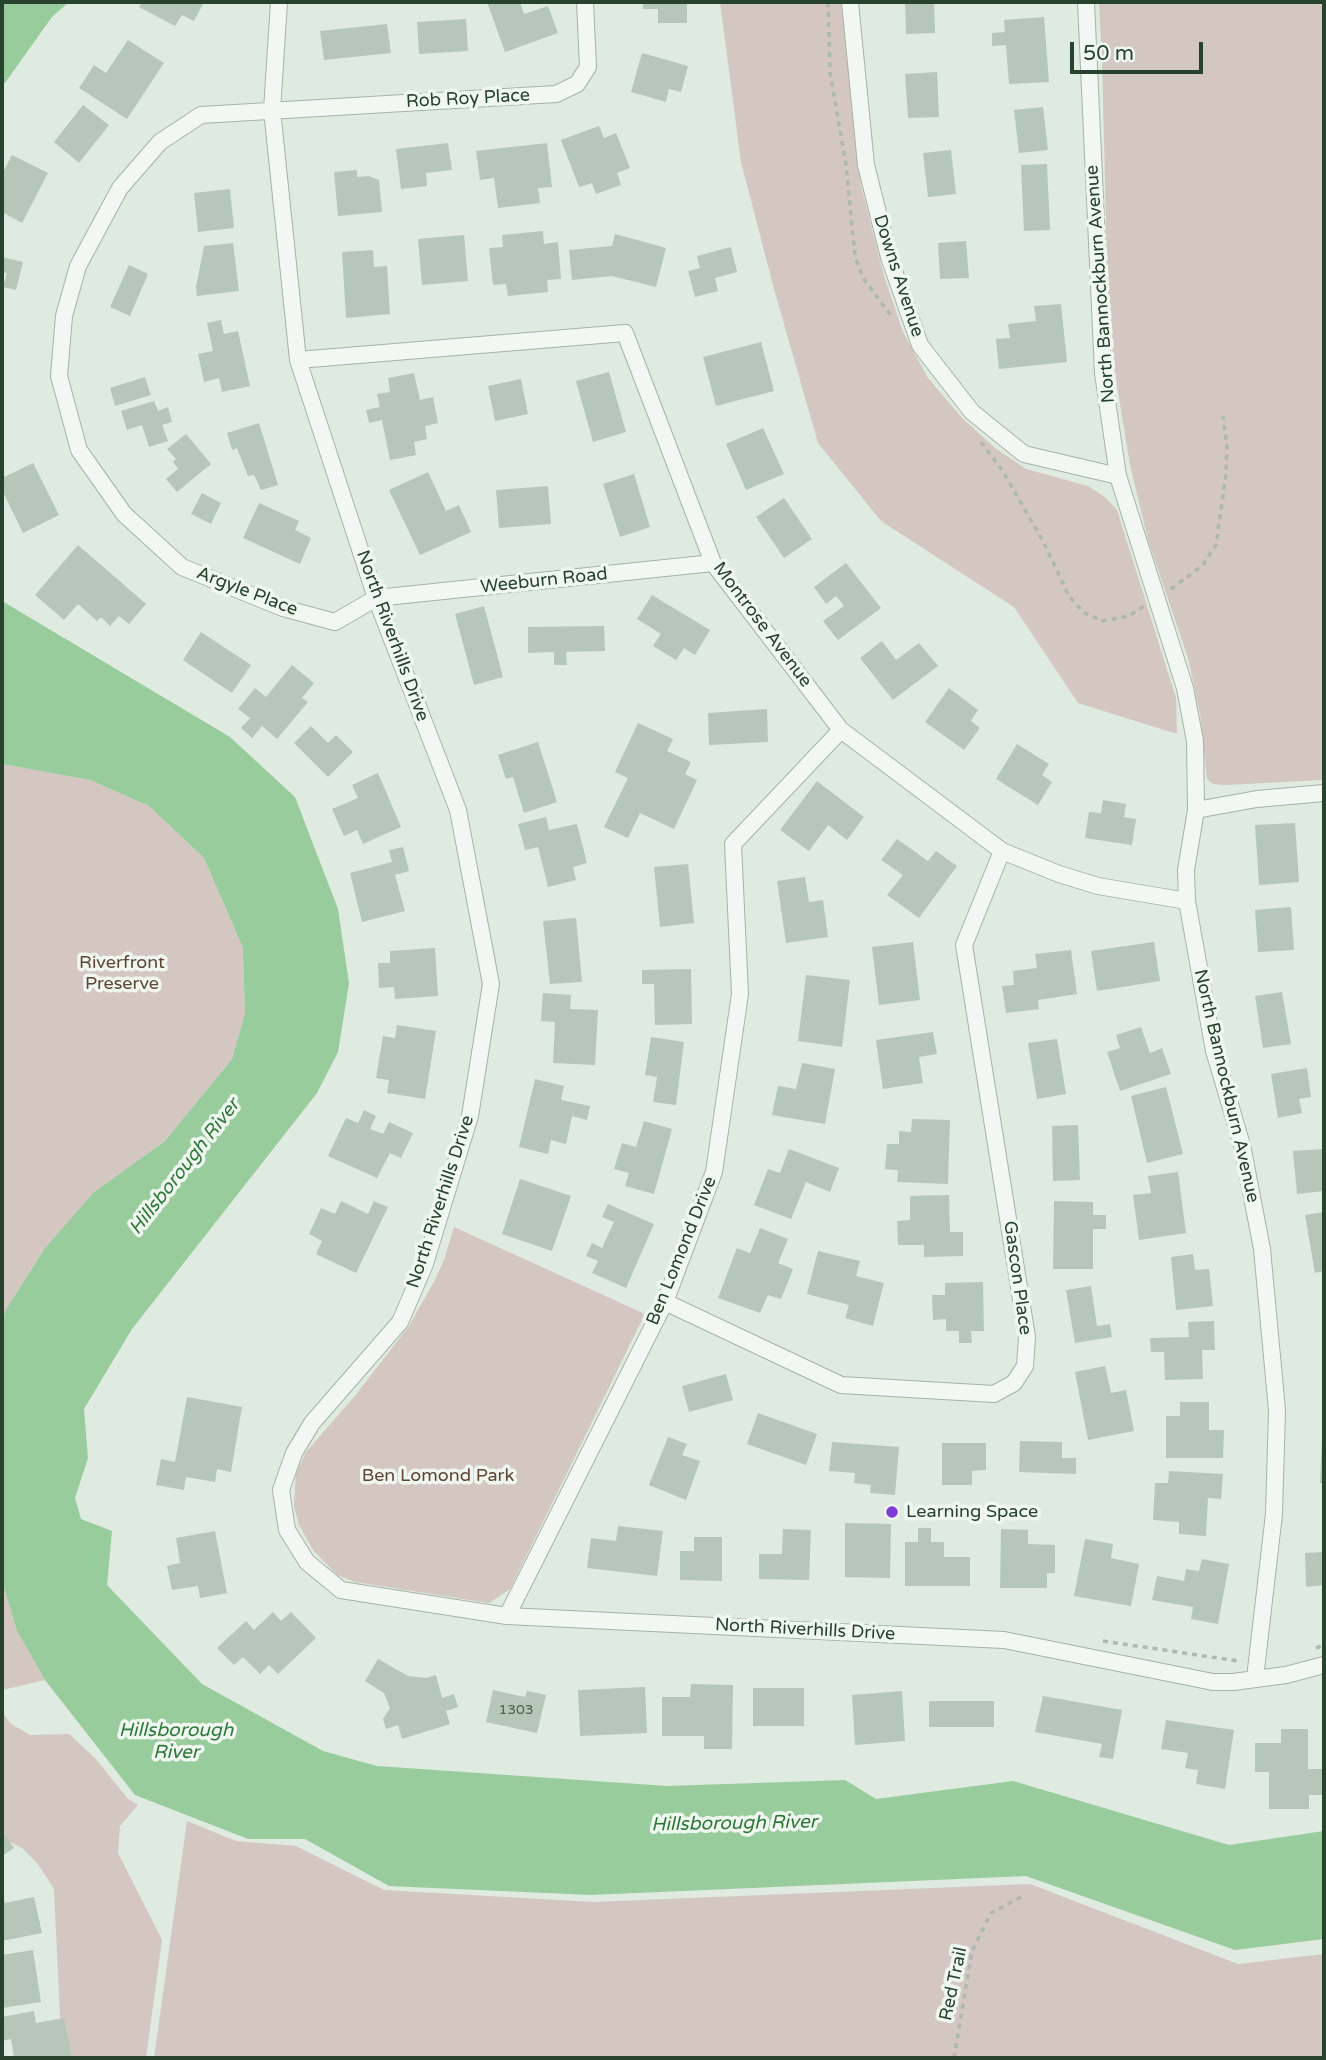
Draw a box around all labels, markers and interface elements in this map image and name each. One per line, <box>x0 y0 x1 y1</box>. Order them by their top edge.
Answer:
scale bar <box>1074 28 1207 72</box>
text: 50 m <box>1083 41 1134 66</box>
street label: Rob Roy Place <box>405 85 531 113</box>
street label: North Bannockburn Avenue <box>1082 164 1120 404</box>
street label: Downs Avenue <box>868 212 928 340</box>
street label: North Riverhills Drive <box>351 548 433 724</box>
street label: Montrose Avenue <box>708 558 816 692</box>
street label: Argyle Place <box>193 563 301 621</box>
street label: Weeburn Road <box>479 564 609 598</box>
park label: Riverfront Preserve <box>79 952 165 995</box>
street label: North Bannockburn Avenue <box>1189 967 1263 1205</box>
water label: Hillsborough River <box>125 1095 245 1239</box>
street label: North Riverhills Drive <box>403 1113 479 1291</box>
street label: Ben Lomond Drive <box>642 1174 722 1328</box>
street label: Gascon Place <box>998 1220 1036 1336</box>
park label: Ben Lomond Park <box>362 1465 514 1487</box>
place label: Learning Space <box>906 1501 1038 1523</box>
marker: Learning Space <box>884 1504 900 1520</box>
street label: North Riverhills Drive <box>714 1614 896 1646</box>
house number: 1303 <box>498 1702 534 1718</box>
water label: Hillsborough River <box>119 1720 233 1764</box>
water label: Hillsborough River <box>651 1811 817 1837</box>
street label: Red Trail <box>936 1945 972 2023</box>

